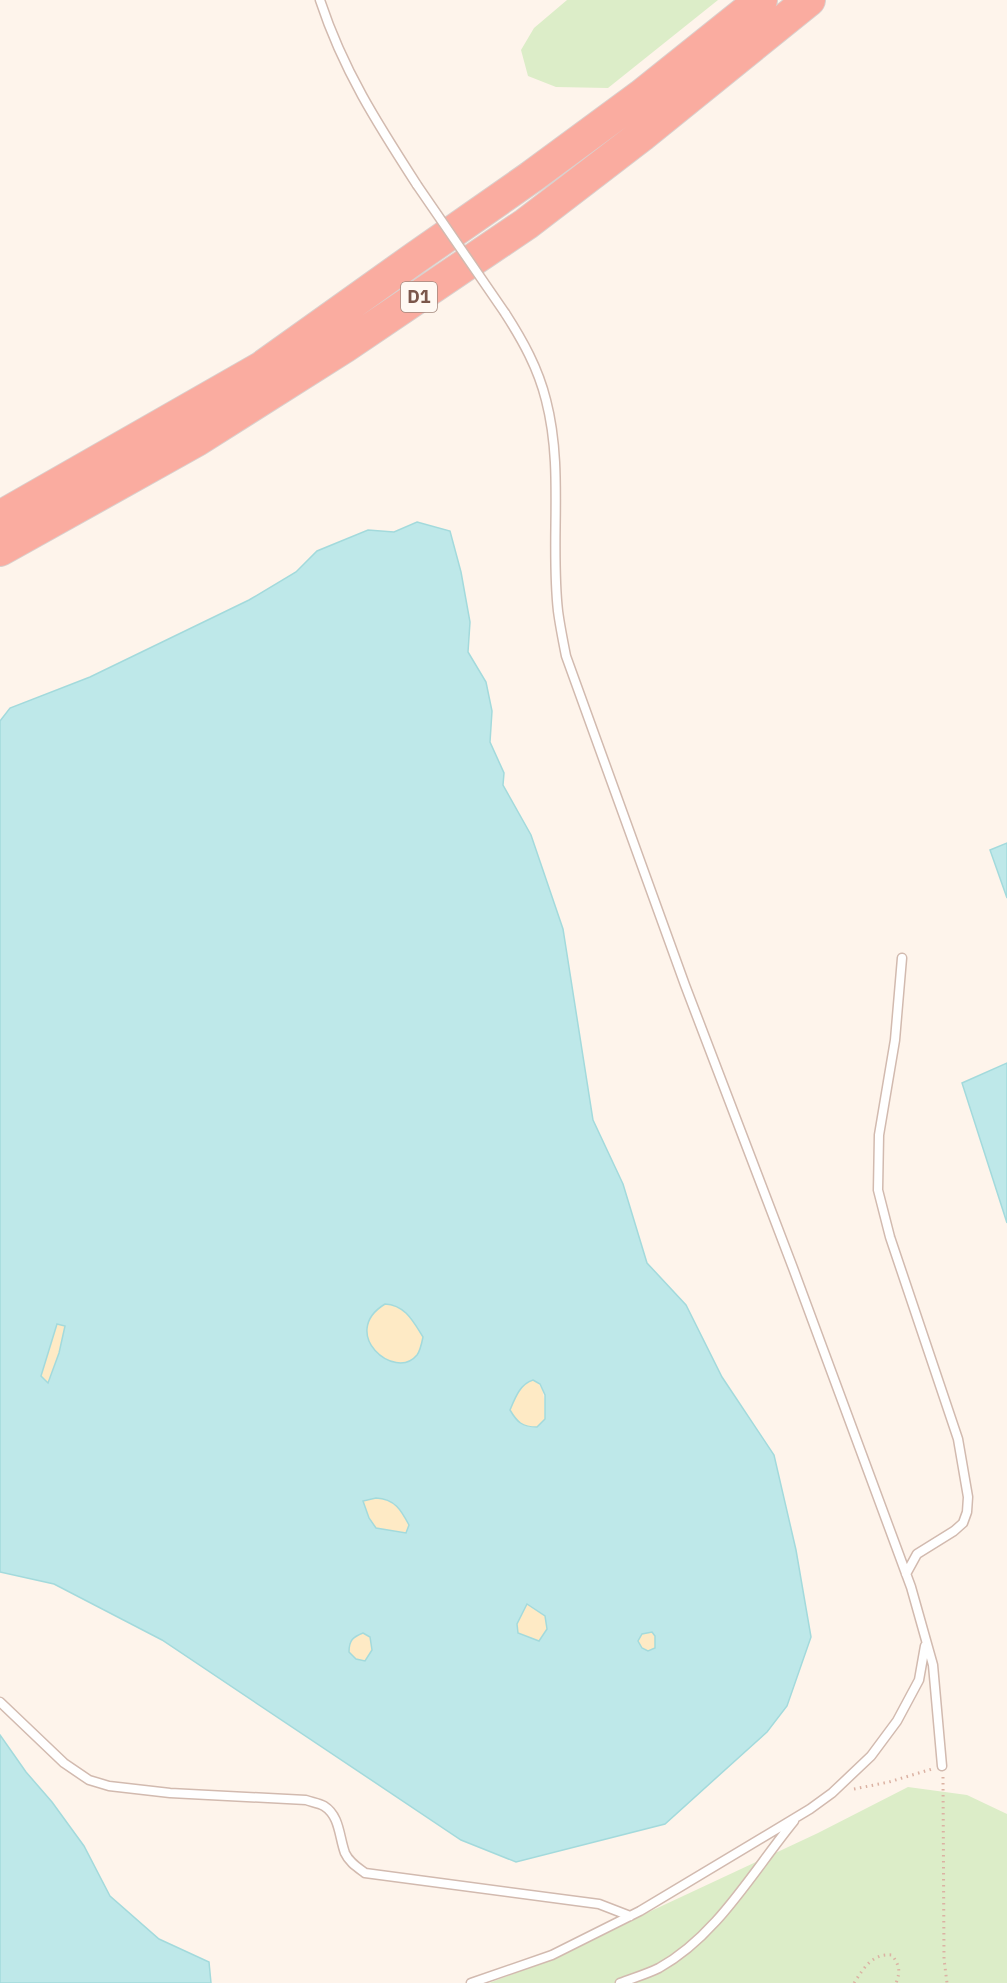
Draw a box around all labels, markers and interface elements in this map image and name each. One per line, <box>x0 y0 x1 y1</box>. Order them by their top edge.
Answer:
road number: D1 <box>401 282 437 312</box>

